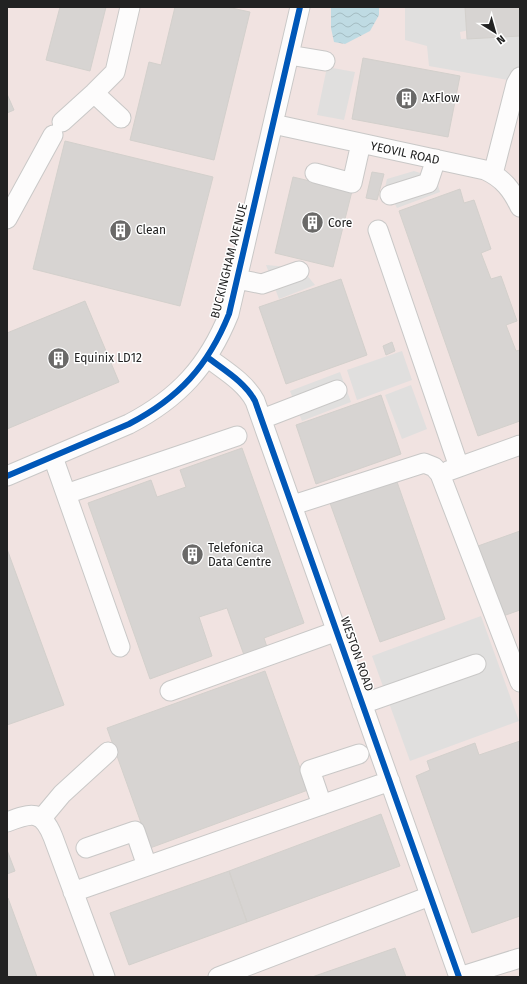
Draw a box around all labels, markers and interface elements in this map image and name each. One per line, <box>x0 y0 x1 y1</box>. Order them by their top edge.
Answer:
north arrow <box>475 12 515 52</box>
text: N <box>494 32 508 47</box>
building icon: AxFlow <box>393 85 419 111</box>
place label: AxFlow <box>422 91 460 105</box>
street label: YEOVIL ROAD <box>369 139 441 167</box>
street label: BUCKINGHAM AVENUE <box>208 202 250 320</box>
building icon: Core <box>300 210 326 236</box>
place label: Core <box>328 216 352 230</box>
building icon: Clean <box>108 217 134 243</box>
place label: Clean <box>136 223 166 237</box>
building icon: Equinix LD12 <box>45 345 71 371</box>
place label: Equinix LD12 <box>74 351 142 365</box>
place label: Telefonica Data Centre <box>208 541 271 569</box>
building icon: Telefonica Data Centre <box>180 542 206 568</box>
street label: WESTON ROAD <box>338 615 376 693</box>

